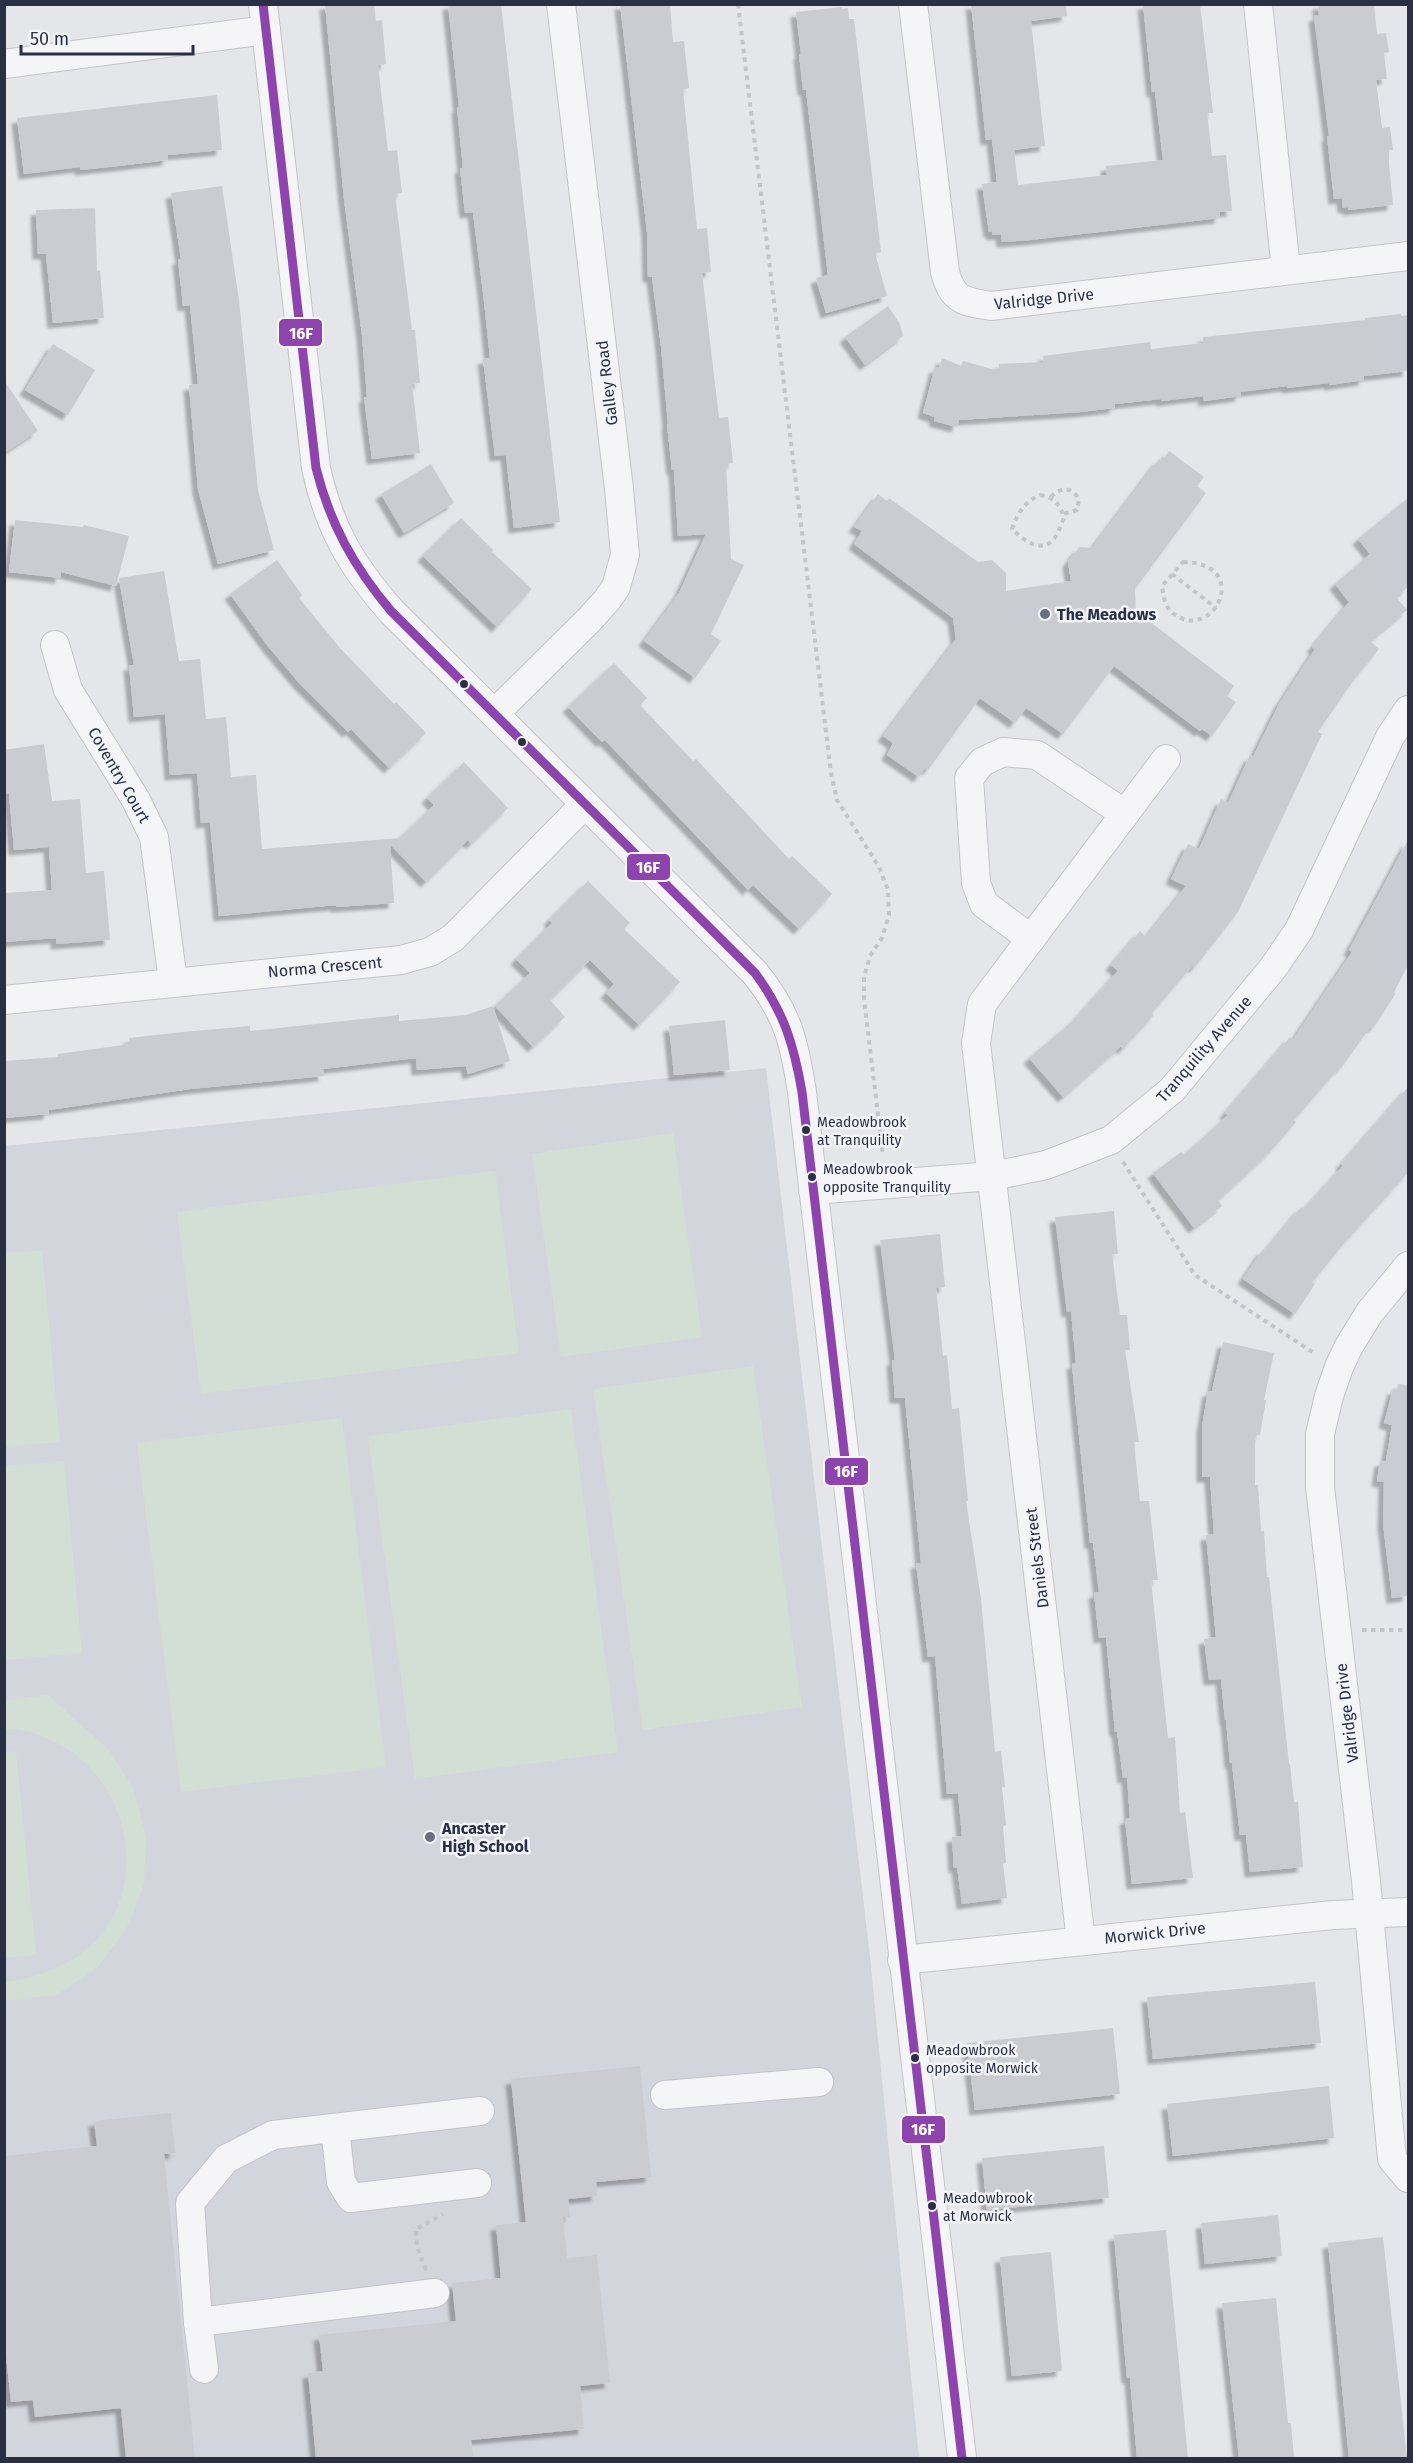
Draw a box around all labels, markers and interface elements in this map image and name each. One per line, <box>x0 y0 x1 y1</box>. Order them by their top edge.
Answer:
scale bar <box>21 18 194 56</box>
text: 50 m <box>30 28 69 50</box>
street label: Valridge Drive <box>993 284 1095 314</box>
line badge: 16F <box>278 318 323 347</box>
text: 16F <box>289 324 313 343</box>
street label: Galley Road <box>592 339 622 427</box>
place label: The Meadows <box>1057 605 1156 624</box>
marker: The Meadows <box>1038 607 1052 621</box>
unlabelled marker <box>458 678 470 690</box>
street label: Coventry Court <box>84 724 154 826</box>
unlabelled marker <box>516 736 528 748</box>
line badge: 16F <box>626 853 671 881</box>
text: 16F <box>636 858 660 877</box>
street label: Norma Crescent <box>267 953 383 981</box>
street label: Tranquility Avenue <box>1153 992 1255 1106</box>
place label: Meadowbrook at Tranquility <box>817 1114 907 1149</box>
marker: Meadowbrook at Tranquility <box>800 1124 812 1136</box>
place label: Meadowbrook opposite Tranquility <box>823 1161 951 1196</box>
marker: Meadowbrook opposite Tranquility <box>806 1171 818 1183</box>
line badge: 16F <box>824 1457 869 1486</box>
text: 16F <box>834 1462 858 1481</box>
street label: Daniels Street <box>1021 1506 1053 1609</box>
street label: Valridge Drive <box>1331 1662 1363 1764</box>
place label: Ancaster High School <box>441 1819 529 1856</box>
marker: Ancaster High School <box>423 1830 437 1844</box>
street label: Morwick Drive <box>1104 1918 1206 1948</box>
place label: Meadowbrook opposite Morwick <box>926 2042 1039 2077</box>
marker: Meadowbrook opposite Morwick <box>909 2052 921 2064</box>
line badge: 16F <box>901 2115 946 2144</box>
text: 16F <box>911 2120 935 2139</box>
place label: Meadowbrook at Morwick <box>943 2190 1033 2225</box>
marker: Meadowbrook at Morwick <box>926 2200 938 2212</box>

